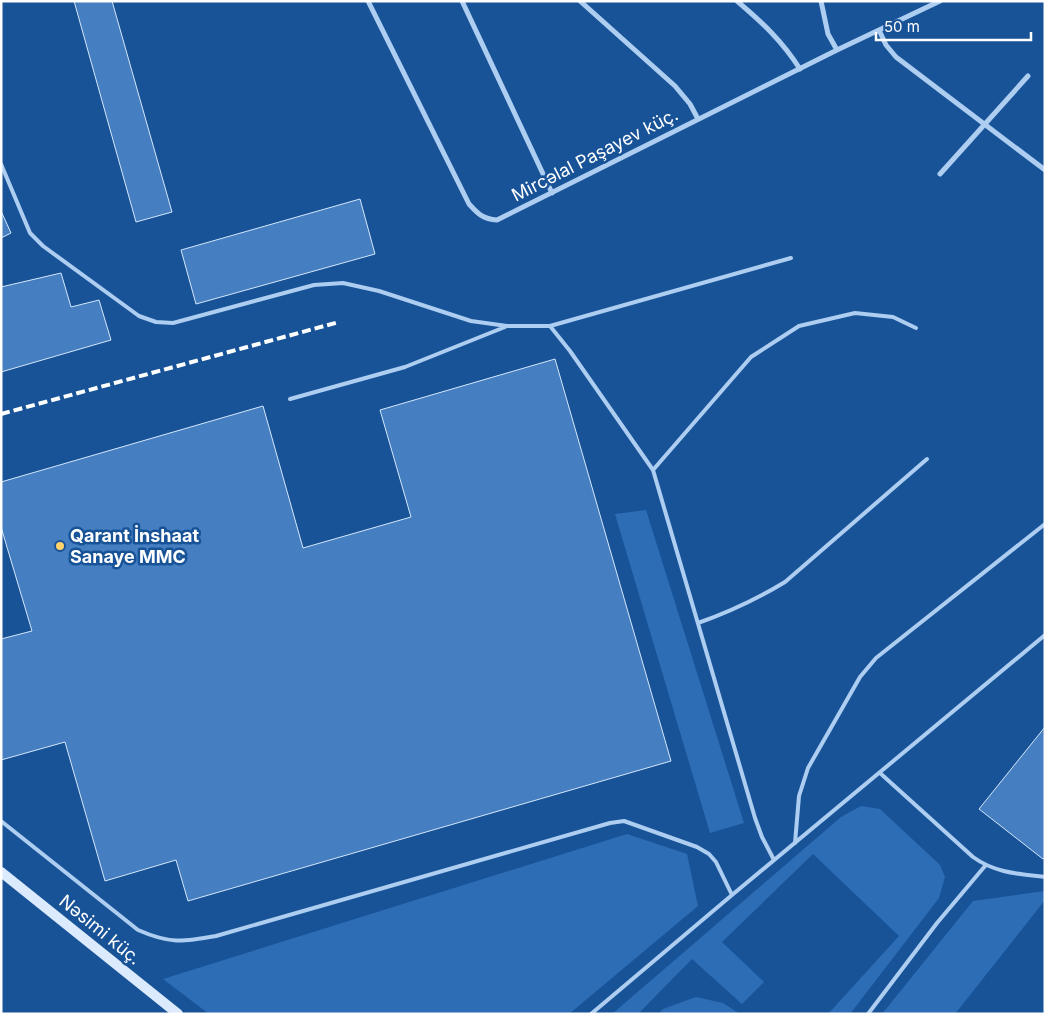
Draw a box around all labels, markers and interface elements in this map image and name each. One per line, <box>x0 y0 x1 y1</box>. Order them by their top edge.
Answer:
scale bar <box>876 10 1031 42</box>
text: 50 m <box>884 17 920 36</box>
street label: Mircəlal Paşayev küç. <box>508 103 681 206</box>
place label: Qarant İnshaat Sanaye MMC <box>70 525 199 567</box>
marker: Qarant İnshaat Sanaye MMC <box>54 540 66 552</box>
street label: Nəsimi küç. <box>55 890 145 969</box>

